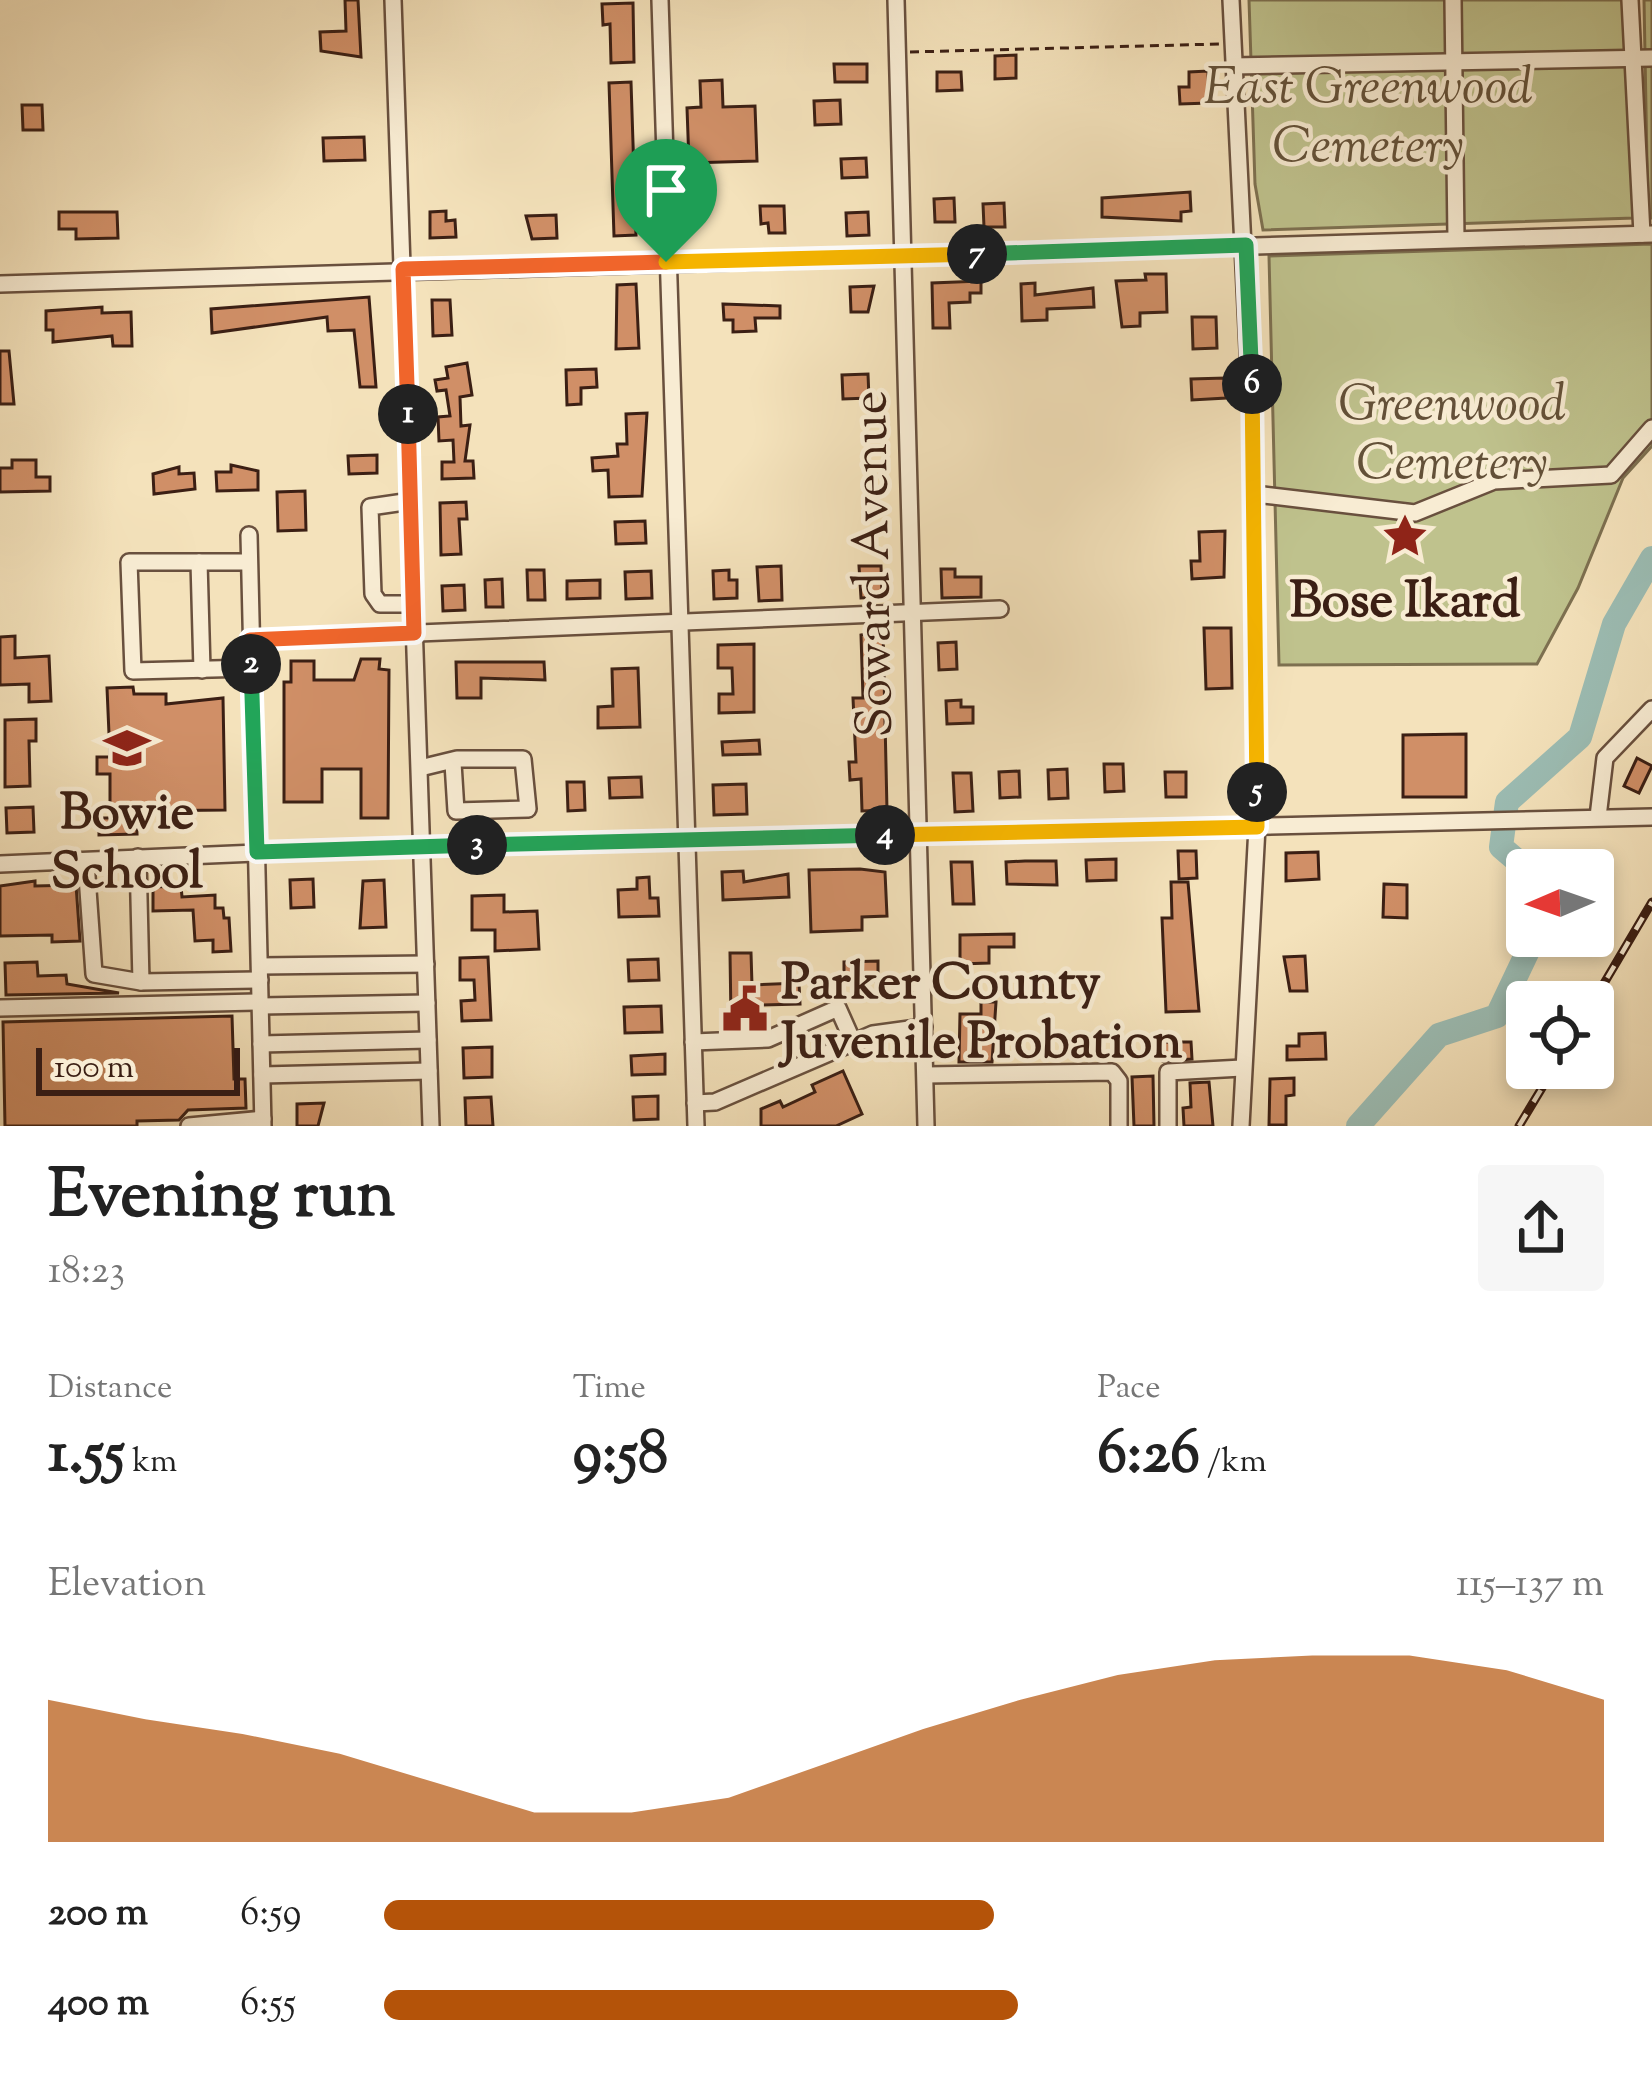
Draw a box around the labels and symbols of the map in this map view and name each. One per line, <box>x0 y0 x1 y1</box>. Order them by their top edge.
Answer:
park label: East Greenwood Cemetery <box>1204 53 1532 185</box>
pin <box>615 139 717 262</box>
pin: 7 <box>947 224 1007 284</box>
pin: 6 <box>1222 354 1282 414</box>
park label: Greenwood Cemetery <box>1338 370 1566 502</box>
pin: 1 <box>378 384 438 444</box>
street label: Soward Avenue <box>836 390 915 738</box>
place icon: Bose Ikard <box>1380 511 1430 561</box>
place label: Bose Ikard <box>1290 567 1521 640</box>
pin: 2 <box>221 634 281 694</box>
school or university icon: Bowie School <box>102 723 152 773</box>
pin: 5 <box>1227 762 1287 822</box>
place label: Bowie School <box>51 779 204 911</box>
pin: 4 <box>855 805 915 865</box>
pin: 3 <box>447 815 507 875</box>
north arrow <box>1506 849 1614 957</box>
place label: Parker County Juvenile Probation <box>777 949 1182 1081</box>
public building icon: Parker County Juvenile Probation <box>720 984 770 1034</box>
scale bar <box>36 1042 240 1095</box>

